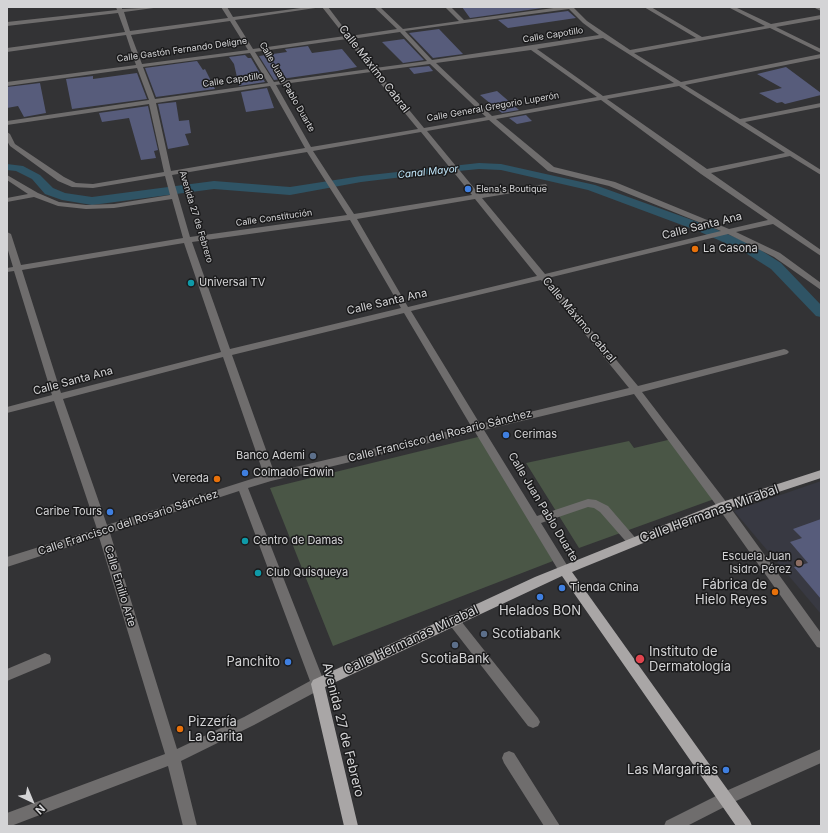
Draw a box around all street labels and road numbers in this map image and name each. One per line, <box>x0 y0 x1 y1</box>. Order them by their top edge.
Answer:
street label: Calle Máximo Cabral <box>336 23 412 115</box>
street label: Calle Capotillo <box>522 25 584 45</box>
street label: Calle Gastón Fernando Deligne <box>116 36 248 64</box>
street label: Calle Juan Pablo Duarte <box>257 40 317 134</box>
street label: Calle Capotillo <box>202 70 264 90</box>
street label: Calle General Gregorio Luperón <box>426 90 560 124</box>
street label: Avenida 27 de Febrero <box>177 170 215 264</box>
street label: Calle Constitución <box>235 207 313 229</box>
street label: Calle Santa Ana <box>661 210 743 242</box>
street label: Calle Máximo Cabral <box>540 275 618 365</box>
street label: Calle Santa Ana <box>346 286 428 318</box>
street label: Calle Santa Ana <box>32 364 114 398</box>
street label: Calle Francisco del Rosario Sánchez <box>347 407 533 465</box>
street label: Calle Juan Pablo Duarte <box>505 450 581 564</box>
street label: Calle Hermanas Mirabal <box>638 482 780 546</box>
street label: Calle Francisco del Rosario Sánchez <box>36 488 220 558</box>
street label: Calle Emilio Arte <box>101 544 139 628</box>
street label: Calle Hermanas Mirabal <box>341 602 481 678</box>
street label: Avenida 27 de Febrero <box>319 661 367 799</box>

